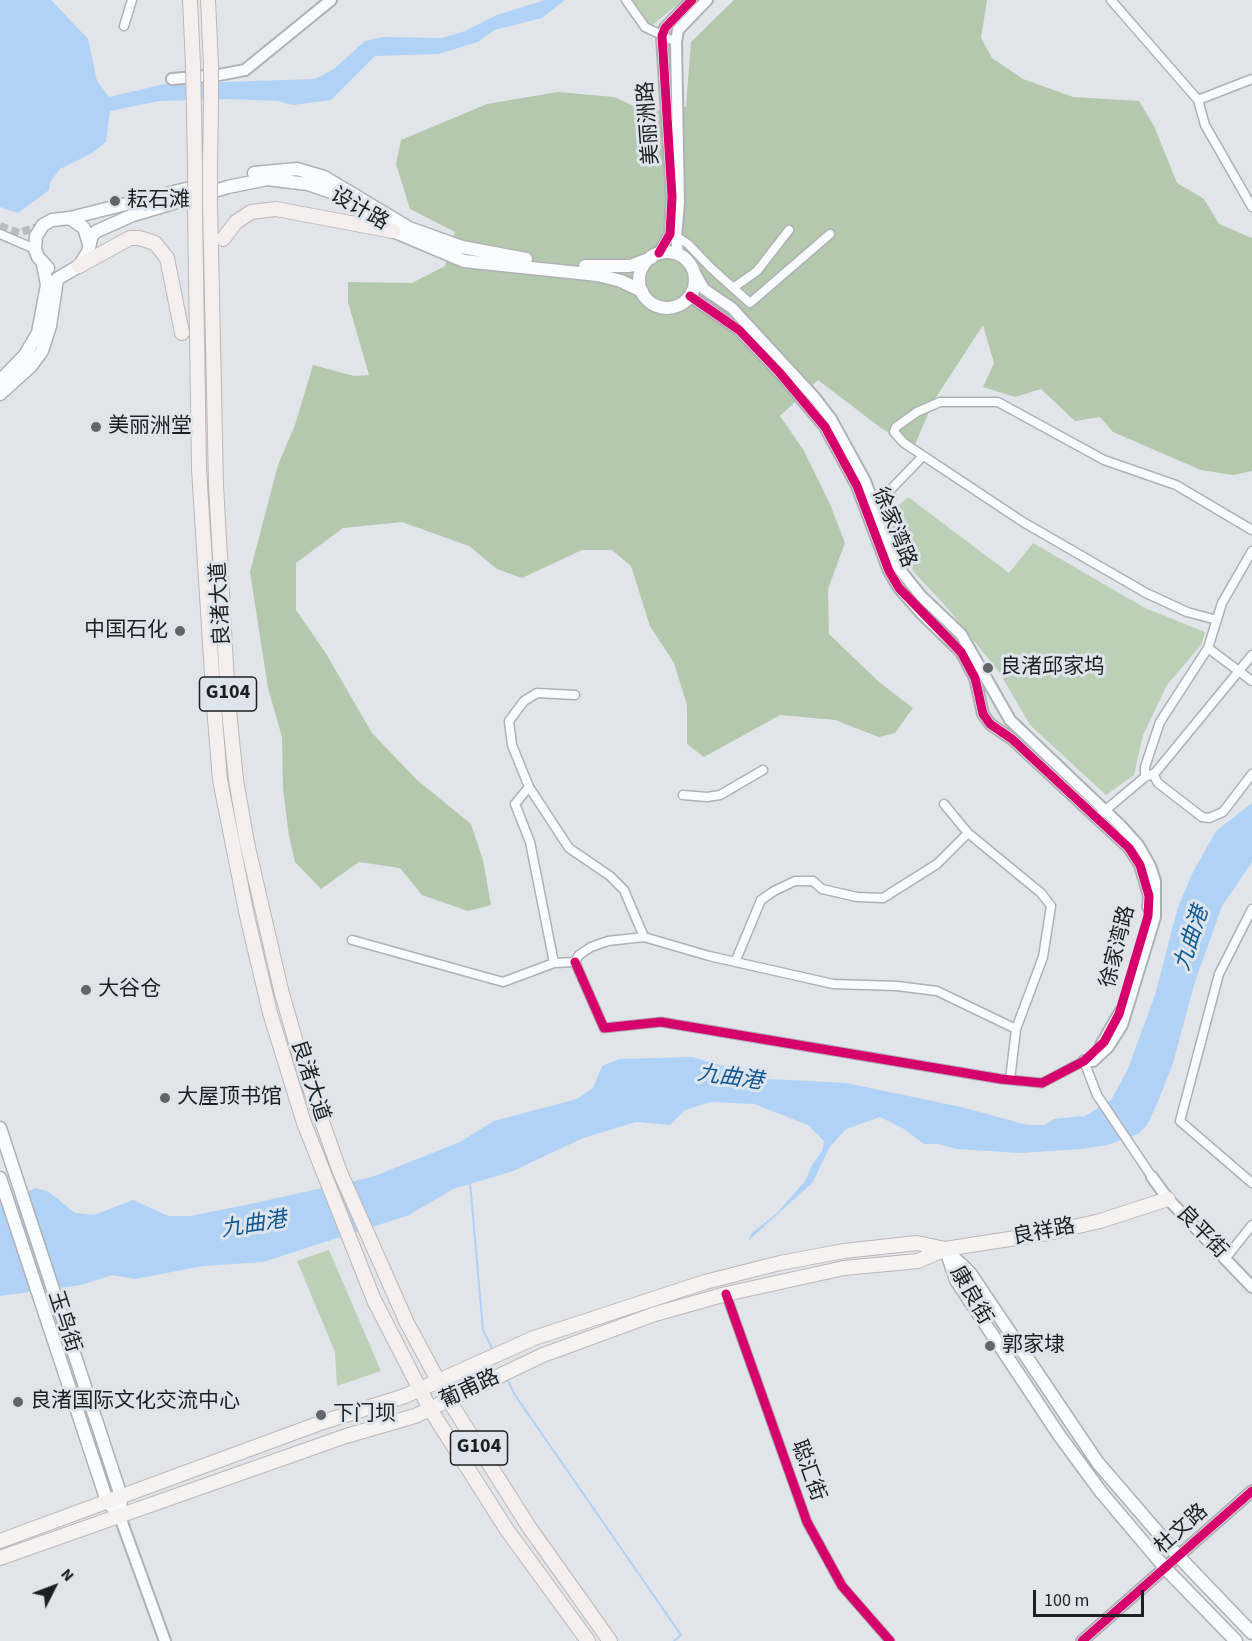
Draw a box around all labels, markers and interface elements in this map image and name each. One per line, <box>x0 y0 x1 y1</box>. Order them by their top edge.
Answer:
street label: 美丽洲路 <box>635 80 665 166</box>
street label: 设计路 <box>325 183 393 237</box>
place label: 耘石滩 <box>127 188 190 214</box>
marker: 耘石滩 <box>108 194 122 208</box>
place label: 美丽洲堂 <box>108 414 192 440</box>
marker: 美丽洲堂 <box>89 420 103 434</box>
street label: 徐家湾路 <box>866 484 920 572</box>
street label: 良渚大道 <box>207 561 237 647</box>
place label: 中国石化 <box>84 618 168 644</box>
marker: 中国石化 <box>173 624 187 638</box>
place label: 良渚邱家坞 <box>1000 655 1105 681</box>
marker: 良渚邱家坞 <box>981 661 995 675</box>
road number: G104 <box>200 677 256 711</box>
street label: 徐家湾路 <box>1097 903 1141 991</box>
water label: 九曲港 <box>1170 904 1216 974</box>
place label: 大谷仓 <box>98 977 161 1003</box>
marker: 大谷仓 <box>79 983 93 997</box>
street label: 良渚大道 <box>284 1037 334 1125</box>
water label: 九曲港 <box>695 1061 765 1097</box>
place label: 大屋顶书馆 <box>177 1085 282 1111</box>
marker: 大屋顶书馆 <box>158 1091 172 1105</box>
street label: 良平街 <box>1170 1202 1232 1264</box>
water label: 九曲港 <box>219 1208 289 1244</box>
street label: 良祥路 <box>1011 1215 1077 1251</box>
street label: 康良街 <box>943 1262 997 1330</box>
street label: 玉鸟街 <box>41 1288 85 1356</box>
place label: 郭家埭 <box>1002 1333 1065 1359</box>
marker: 郭家埭 <box>983 1339 997 1353</box>
street label: 葡甫路 <box>436 1365 504 1415</box>
place label: 良渚国际文化交流中心 <box>30 1389 240 1415</box>
marker: 良渚国际文化交流中心 <box>11 1395 25 1409</box>
place label: 下门坝 <box>333 1402 396 1428</box>
marker: 下门坝 <box>314 1408 328 1422</box>
road number: G104 <box>450 1431 508 1465</box>
street label: 聪汇街 <box>784 1437 830 1505</box>
street label: 杜文路 <box>1150 1500 1214 1560</box>
north arrow <box>24 1557 84 1617</box>
text: N <box>56 1564 79 1586</box>
scale bar <box>1036 1578 1147 1616</box>
text: 100 m <box>1044 1588 1089 1613</box>

